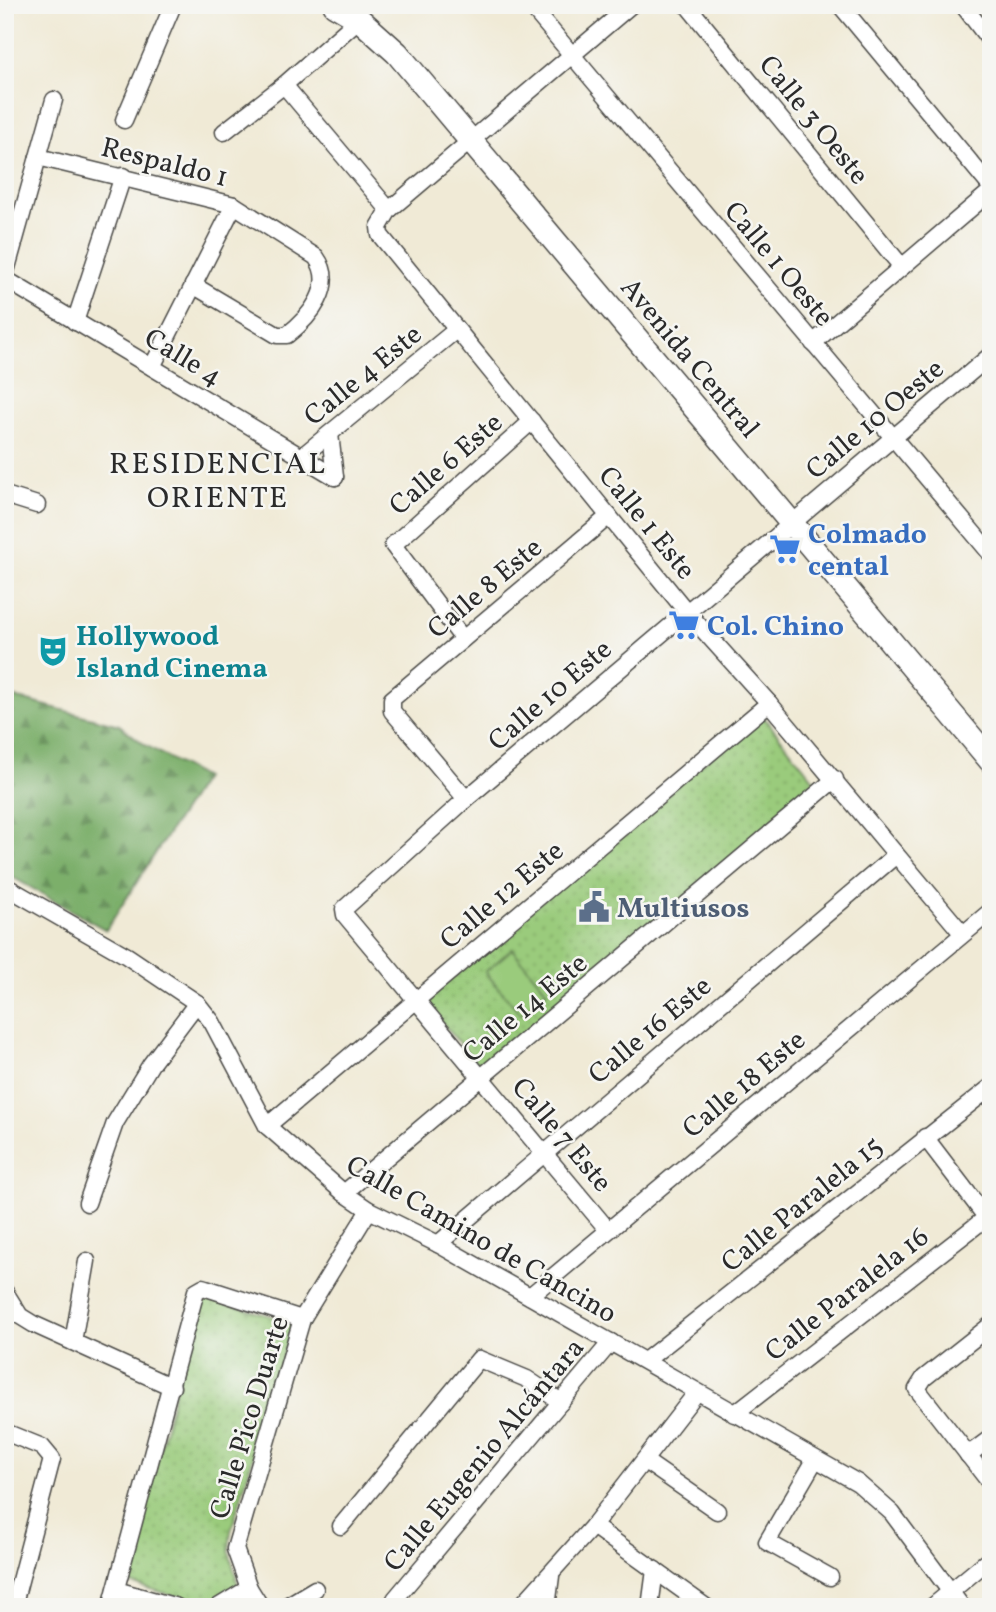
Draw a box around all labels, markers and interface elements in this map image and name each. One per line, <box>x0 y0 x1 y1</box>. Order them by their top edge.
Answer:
street label: Calle 3 Oeste <box>749 48 877 194</box>
street label: Respaldo 1 <box>97 129 232 198</box>
street label: Calle 1 Oeste <box>714 194 842 336</box>
street label: Avenida Central <box>610 270 768 447</box>
street label: Calle 4 Este <box>296 316 431 436</box>
street label: Calle 4 <box>136 320 229 397</box>
street label: Calle 10 Oeste <box>798 350 953 489</box>
street label: Calle 6 Este <box>381 404 512 525</box>
district label: RESIDENCIAL ORIENTE <box>109 444 327 520</box>
street label: Calle 1 Este <box>588 458 704 589</box>
place label: Colmado cental <box>808 516 927 587</box>
street label: Calle 8 Este <box>420 529 552 649</box>
supermarket icon: Colmado cental <box>768 532 802 566</box>
supermarket icon: Col. Chino <box>667 608 701 642</box>
place label: Col. Chino <box>707 608 844 647</box>
place label: Hollywood Island Cinema <box>76 618 268 689</box>
street label: Calle 10 Este <box>480 631 621 761</box>
theatre icon: Hollywood Island Cinema <box>36 634 70 668</box>
street label: Calle 12 Este <box>432 832 573 959</box>
public building icon: Multiusos <box>577 890 611 924</box>
place label: Multiusos <box>617 890 749 929</box>
street label: Calle 14 Este <box>455 945 597 1073</box>
street label: Calle 16 Este <box>581 968 721 1094</box>
street label: Calle 18 Este <box>675 1022 815 1148</box>
street label: Calle 7 Este <box>502 1070 621 1201</box>
street label: Calle Paralela 15 <box>714 1128 892 1282</box>
street label: Calle Camino de Cancino <box>338 1147 623 1334</box>
street label: Calle Paralela 16 <box>757 1219 938 1371</box>
street label: Calle Pico Duarte <box>201 1311 300 1524</box>
street label: Calle Eugenio Alcántara <box>375 1330 594 1581</box>

